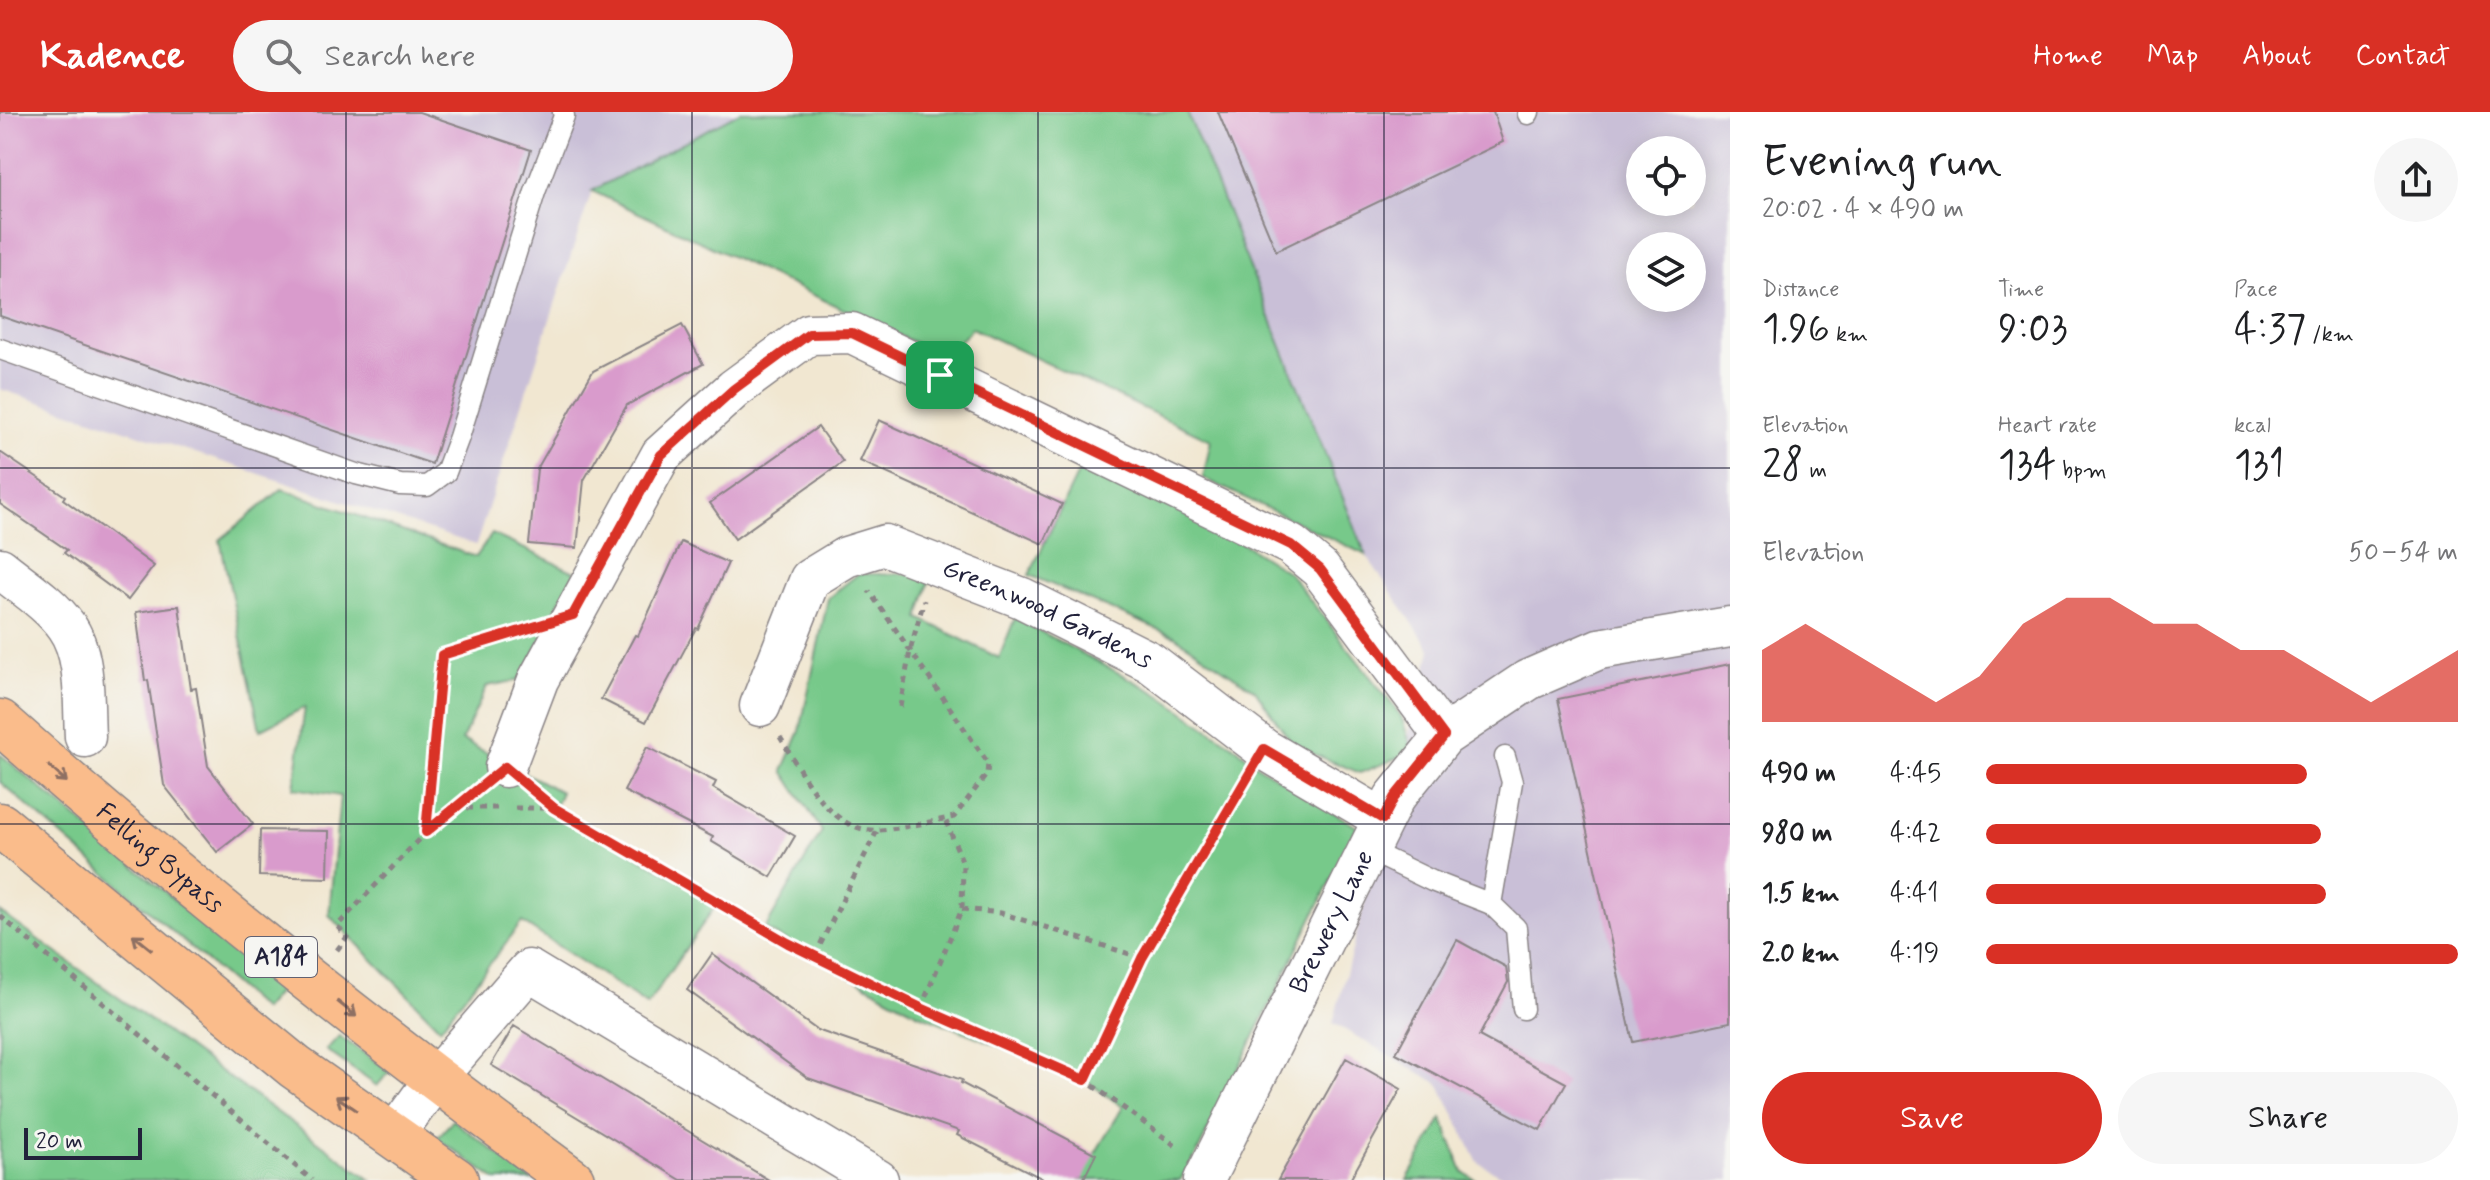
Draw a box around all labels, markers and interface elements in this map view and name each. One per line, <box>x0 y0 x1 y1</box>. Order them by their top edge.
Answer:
search box <box>233 20 793 92</box>
text: Kadence <box>40 32 185 81</box>
icon: search <box>261 34 305 78</box>
text: Search here <box>325 37 476 76</box>
text: Home <box>2033 38 2103 75</box>
text: Map <box>2147 38 2198 75</box>
text: About <box>2242 38 2311 75</box>
text: Contact <box>2355 38 2450 75</box>
text: Evening run <box>1762 134 2002 192</box>
map controls <box>1626 136 1706 312</box>
button: locate <box>1626 136 1706 216</box>
button: share <box>2374 138 2458 222</box>
text: 20:02 · 4 × 490 m <box>1762 193 1964 227</box>
button: layers <box>1626 232 1706 312</box>
text: Distance <box>1762 276 1839 304</box>
text: Time <box>1998 276 2044 304</box>
text: Pace <box>2234 276 2278 304</box>
text: 1.96 <box>1762 304 1830 356</box>
text: 9:03 <box>1998 304 2068 356</box>
text: 4:37 <box>2234 304 2306 356</box>
text: km <box>1830 321 1868 349</box>
text: /km <box>2306 321 2354 349</box>
pin <box>906 341 974 409</box>
icon: arrive <box>918 353 962 397</box>
text: Elevation <box>1762 412 1849 440</box>
text: Heart rate <box>1998 412 2097 440</box>
text: kcal <box>2234 412 2271 440</box>
text: 28 <box>1762 440 1804 492</box>
text: 134 <box>1998 440 2056 492</box>
text: 131 <box>2234 440 2284 492</box>
text: m <box>1804 457 1827 485</box>
text: bpm <box>2056 457 2107 485</box>
text: Elevation <box>1762 536 1864 570</box>
text: 50–54 m <box>2348 536 2458 570</box>
street label: Greenwood Gardens <box>937 552 1158 677</box>
text: 490 m <box>1762 757 1836 791</box>
text: 4:45 <box>1890 757 1941 791</box>
one-way arrow <box>48 765 68 783</box>
street label: Felling Bypass <box>88 796 230 922</box>
text: 980 m <box>1762 817 1832 851</box>
text: 4:42 <box>1890 817 1941 851</box>
street label: Brewery Lane <box>1282 845 1382 999</box>
text: 1.5 km <box>1762 877 1840 911</box>
text: 4:41 <box>1890 877 1938 911</box>
one-way arrow <box>132 933 153 951</box>
road number: A184 <box>245 937 317 977</box>
text: 2.0 km <box>1762 937 1840 971</box>
text: 4:19 <box>1890 937 1939 971</box>
one-way arrow <box>336 1000 357 1017</box>
button: Save <box>1762 1072 2102 1164</box>
button: Share <box>2118 1072 2458 1164</box>
one-way arrow <box>335 1095 358 1111</box>
scale bar <box>24 1124 142 1160</box>
text: 20 m <box>36 1128 83 1156</box>

